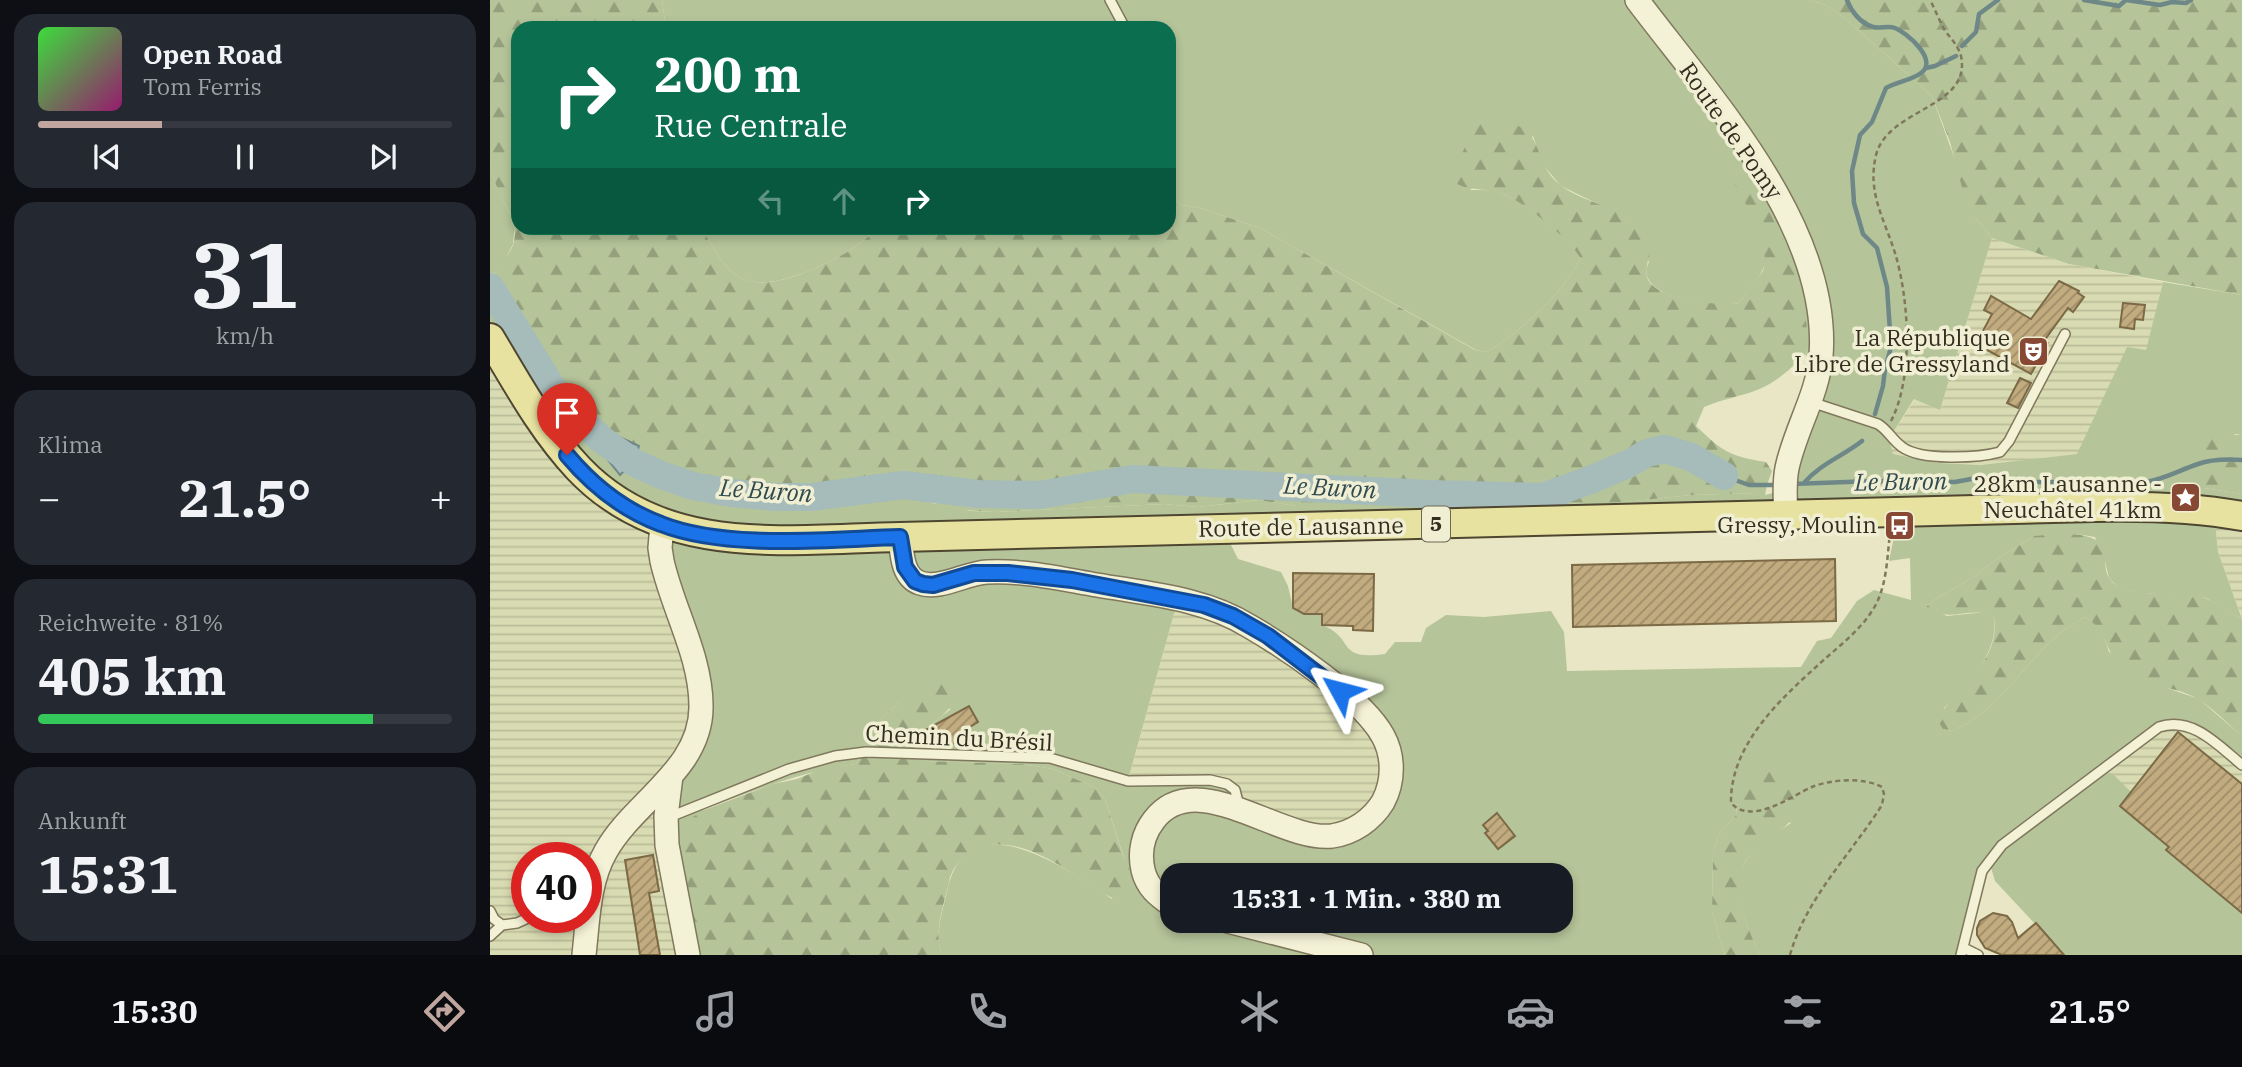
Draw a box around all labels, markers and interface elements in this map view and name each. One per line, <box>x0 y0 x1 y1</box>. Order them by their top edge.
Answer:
text: Open Road <box>143 37 282 71</box>
text: 200 m <box>654 42 801 105</box>
icon: right <box>539 49 630 140</box>
street label: Route de Pomy <box>1673 56 1791 205</box>
text: Tom Ferris <box>143 71 262 101</box>
text: Rue Centrale <box>654 104 847 146</box>
icon: previous <box>88 138 126 176</box>
icon: pause <box>226 138 264 176</box>
icon: next <box>364 138 402 176</box>
icon: left <box>752 182 790 220</box>
icon: ahead <box>825 182 863 220</box>
icon: right <box>898 182 936 220</box>
text: 31 <box>190 215 300 333</box>
text: km/h <box>216 320 274 350</box>
place label: La République Libre de Gressyland <box>1794 322 2010 378</box>
theatre icon: La République Libre de Gressyland <box>2016 334 2050 368</box>
pin <box>537 383 597 455</box>
icon: arrive <box>548 394 586 432</box>
text: Klima <box>38 429 103 459</box>
text: 21.5° <box>179 464 311 531</box>
water label: Le Buron <box>1853 464 1948 498</box>
place label: 28km Lausanne - Neuchâtel 41km <box>1973 468 2162 524</box>
water label: Le Buron <box>1282 469 1377 505</box>
water label: Le Buron <box>718 471 814 509</box>
text: − <box>38 473 61 522</box>
text: + <box>429 473 452 522</box>
place icon: 28km Lausanne - Neuchâtel 41km <box>2168 480 2202 514</box>
road number: 5 <box>1422 506 1450 542</box>
bus stop icon: Gressy, Moulin <box>1883 508 1917 542</box>
street label: Route de Lausanne <box>1198 509 1404 543</box>
place label: Gressy, Moulin <box>1717 509 1877 539</box>
text: Reichweite · 81% <box>38 607 223 637</box>
text: 405 km <box>38 642 227 709</box>
position arrow <box>1303 654 1377 728</box>
street label: Chemin du Brésil <box>865 717 1054 757</box>
text: Ankunft <box>38 805 127 835</box>
text: 15:31 <box>38 840 179 907</box>
speed limit sign: 40 <box>511 842 602 933</box>
text: 15:31 · 1 Min. · 380 m <box>1232 881 1501 915</box>
icon: directions <box>420 987 469 1036</box>
icon: music <box>692 987 741 1036</box>
icon: phone <box>963 987 1012 1036</box>
icon: climate <box>1235 987 1284 1036</box>
icon: car <box>1506 987 1555 1036</box>
icon: filters <box>1778 987 1827 1036</box>
text: 15:30 <box>111 990 198 1032</box>
text: 21.5° <box>2049 990 2131 1032</box>

